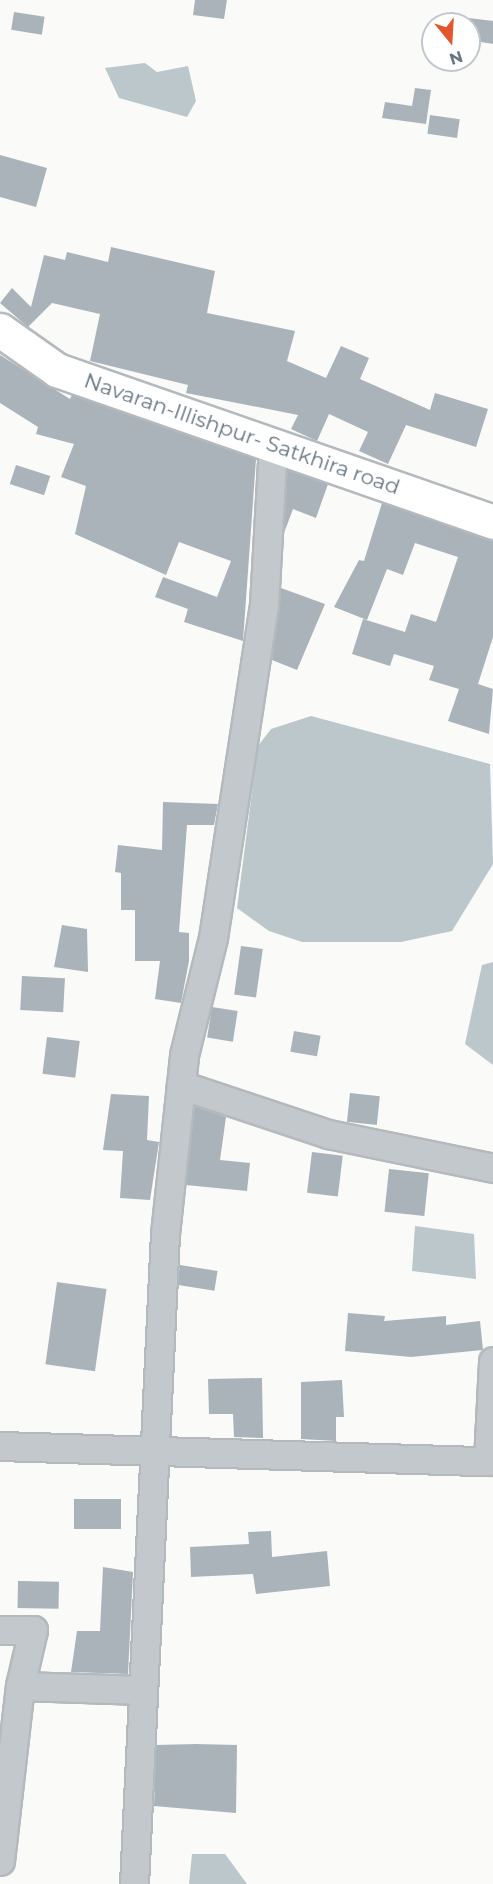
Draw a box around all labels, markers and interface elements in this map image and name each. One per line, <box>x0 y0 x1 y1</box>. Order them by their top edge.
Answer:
north arrow <box>421 12 481 72</box>
text: N <box>447 47 465 69</box>
street label: Navaran-Illishpur- Satkhira road <box>81 368 403 500</box>

